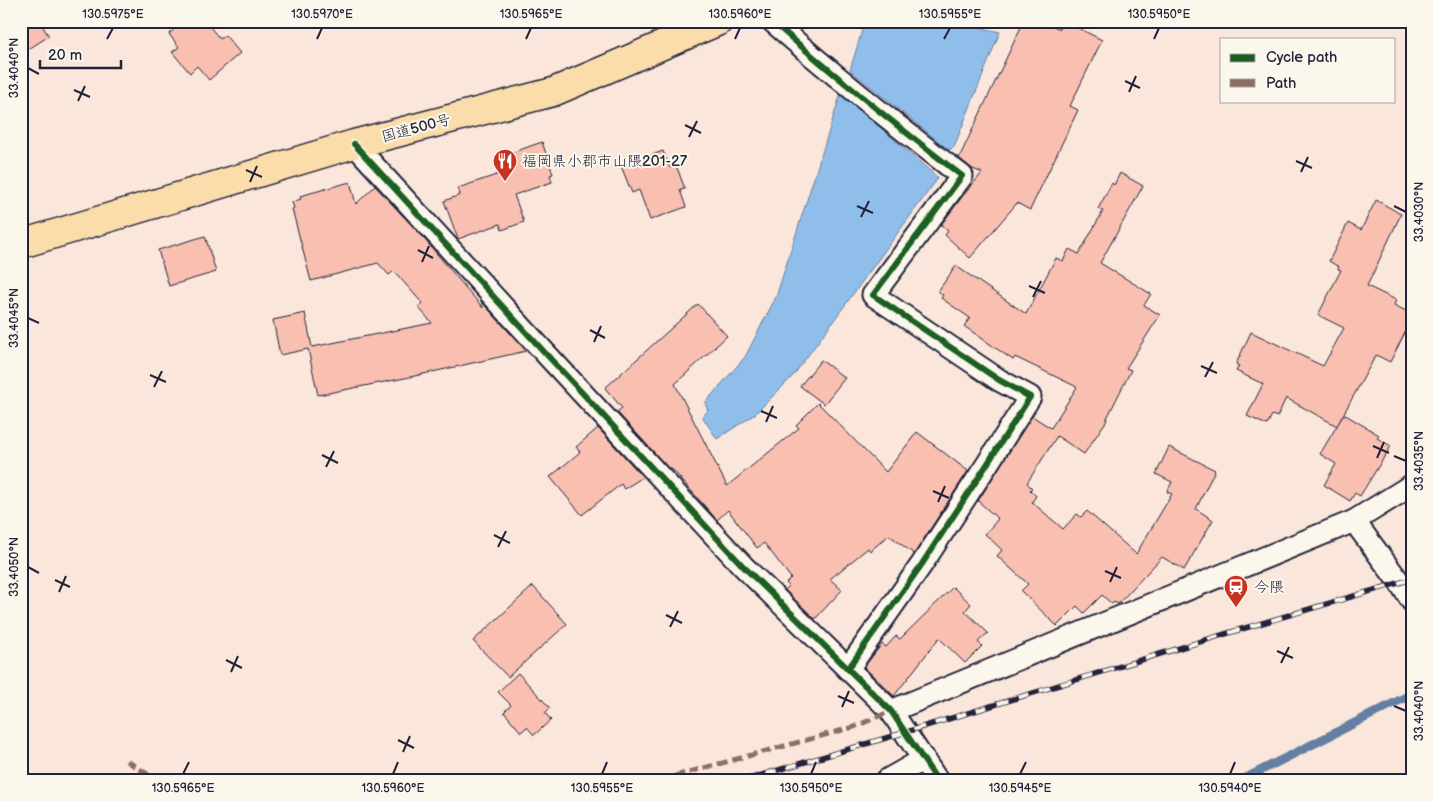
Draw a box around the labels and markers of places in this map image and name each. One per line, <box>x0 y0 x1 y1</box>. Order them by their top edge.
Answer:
restaurant icon: 福岡県小郡市山隈201-27 <box>492 148 518 182</box>
place label: 福岡県小郡市山隈201-27 <box>522 152 688 171</box>
station icon: 今隈 <box>1223 574 1249 608</box>
place label: 今隈 <box>1254 578 1284 597</box>

